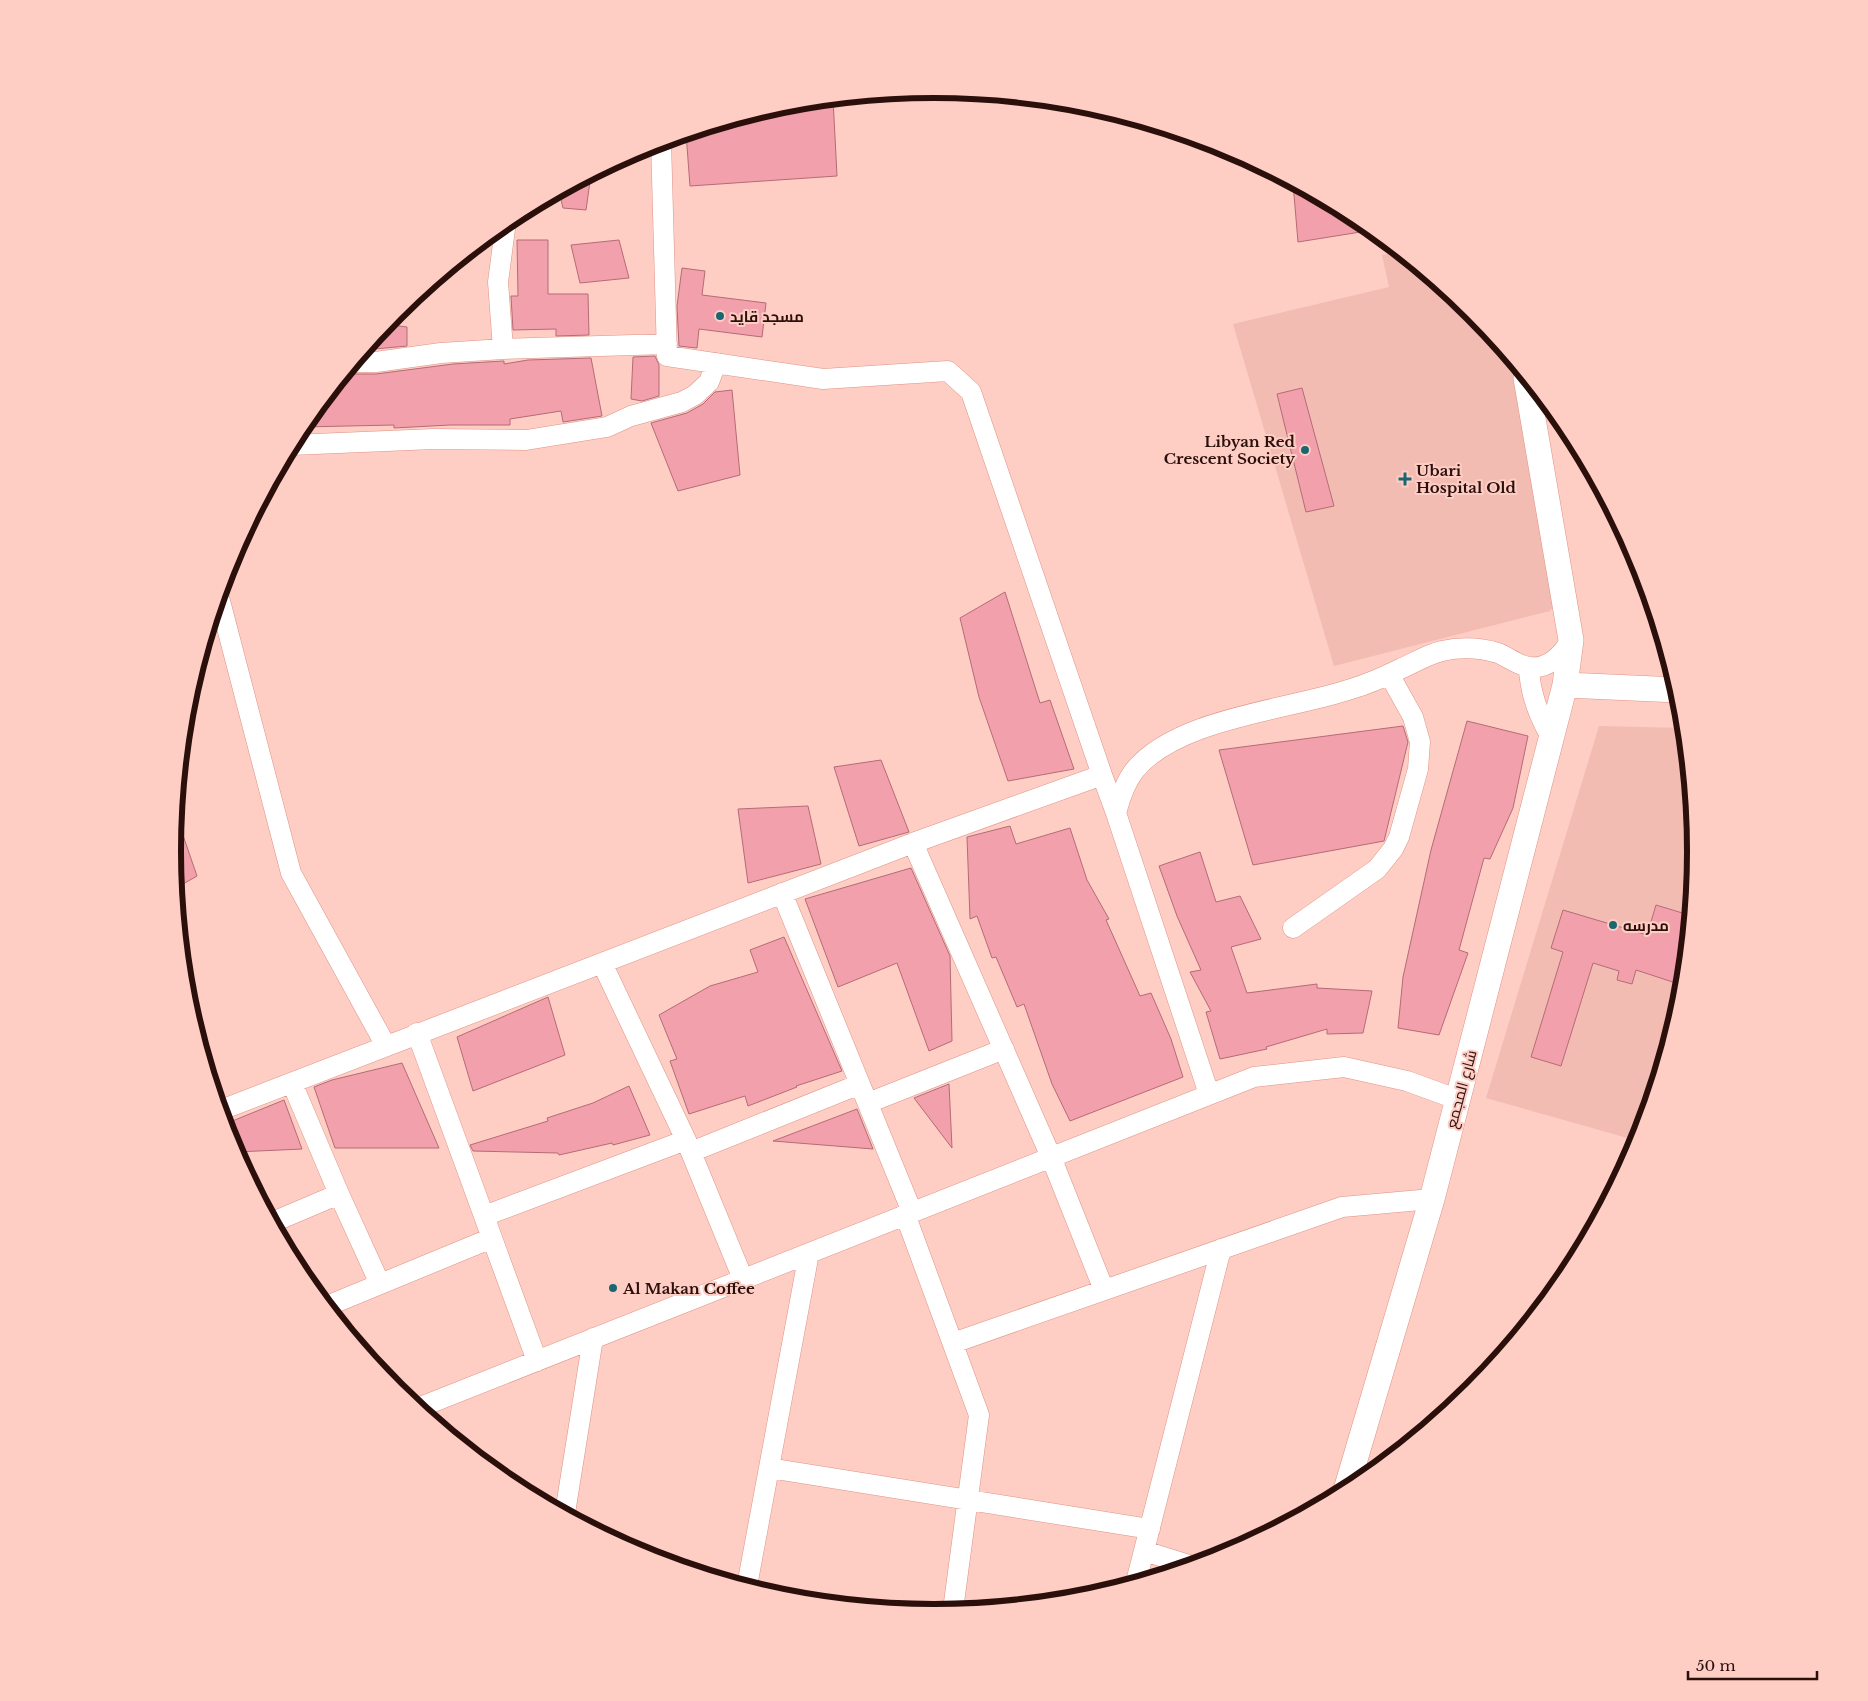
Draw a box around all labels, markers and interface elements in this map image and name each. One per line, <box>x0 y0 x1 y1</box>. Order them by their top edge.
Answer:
place label: مسجد قايد <box>730 307 804 326</box>
marker: مسجد قايد <box>714 310 726 322</box>
place label: Libyan Red Crescent Society <box>1164 432 1296 468</box>
marker: Libyan Red Crescent Society <box>1299 444 1311 456</box>
place label: Ubari Hospital Old <box>1416 461 1517 497</box>
marker: Ubari Hospital Old <box>1398 472 1412 486</box>
place label: مدرسه <box>1623 916 1669 935</box>
marker: مدرسه <box>1607 919 1619 931</box>
street label: شارع المجمع <box>1441 1048 1482 1131</box>
place label: Al Makan Coffee <box>622 1279 755 1298</box>
marker: Al Makan Coffee <box>607 1282 619 1294</box>
scale bar <box>1688 1648 1817 1680</box>
text: 50 m <box>1696 1656 1736 1675</box>

